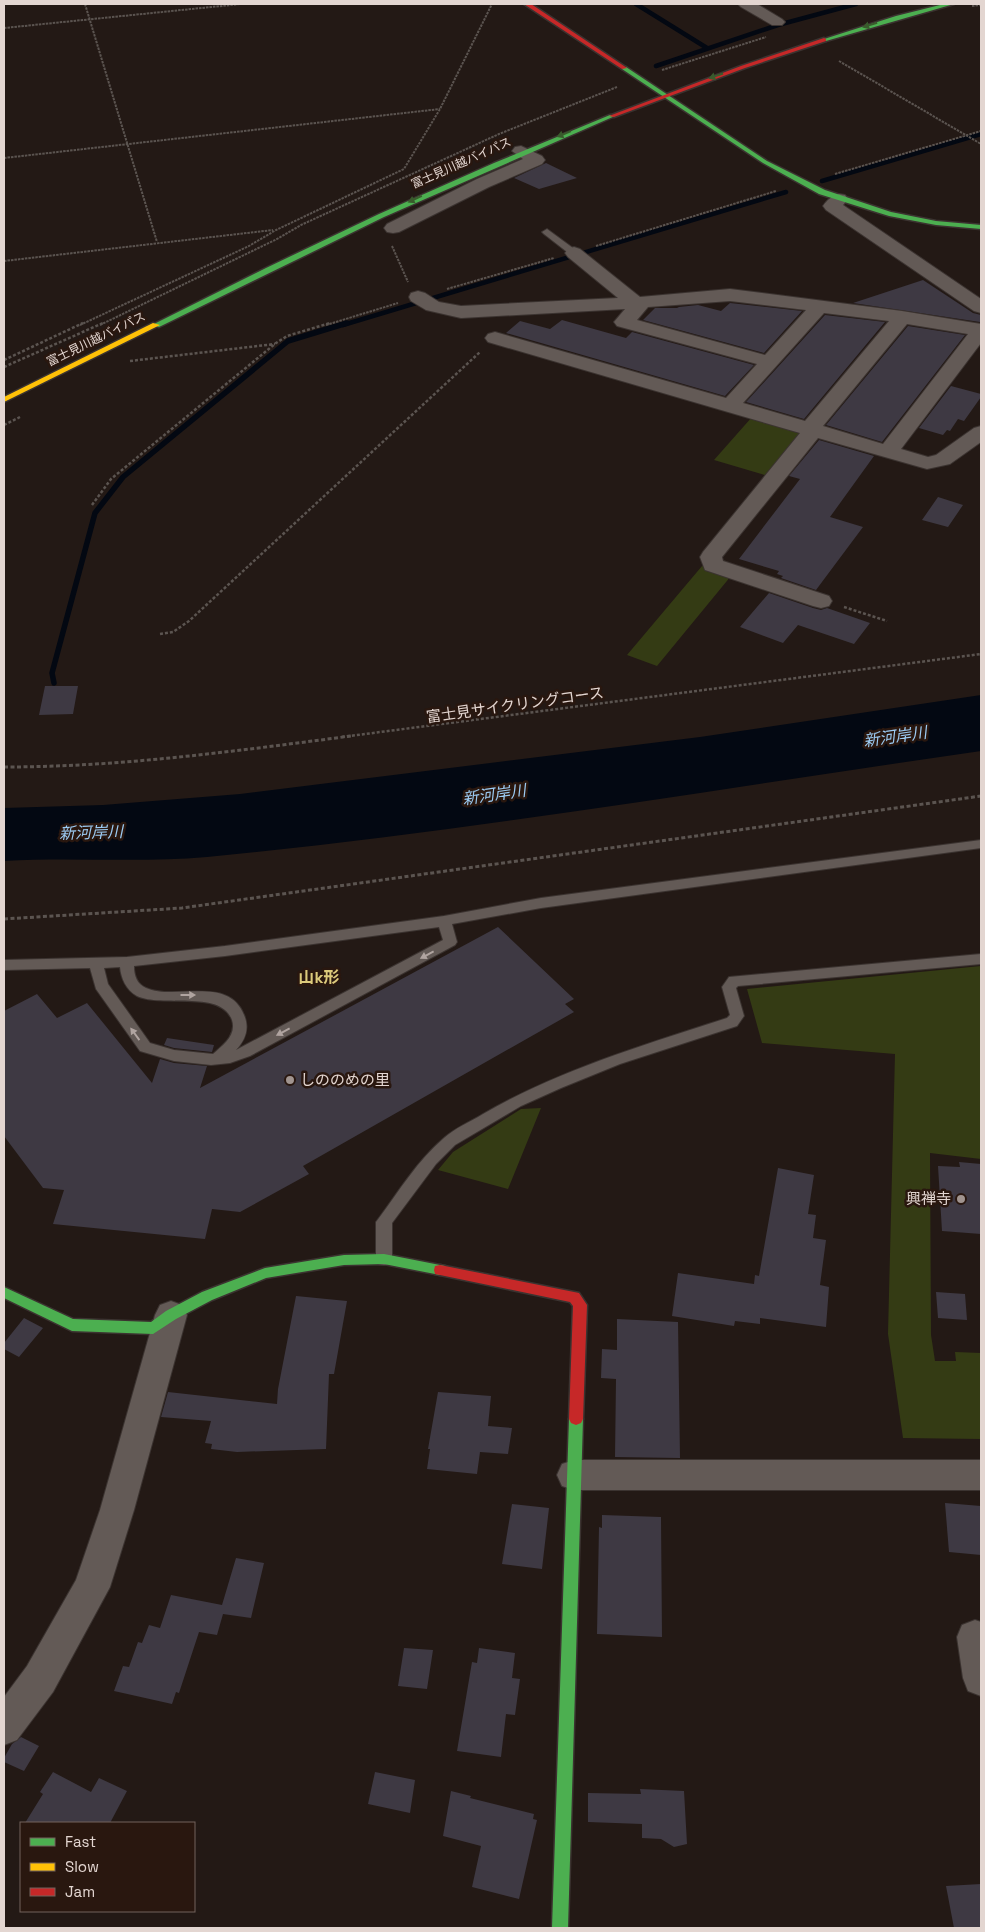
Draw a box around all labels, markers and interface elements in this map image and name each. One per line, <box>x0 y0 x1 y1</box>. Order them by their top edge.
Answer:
one-way arrow <box>863 22 878 30</box>
one-way arrow <box>708 72 723 80</box>
one-way arrow <box>556 130 571 138</box>
street label: 富士見川越バイパス <box>409 134 513 192</box>
one-way arrow <box>408 195 422 203</box>
street label: 富士見川越バイパス <box>44 308 148 370</box>
street label: 富士見サイクリングコース <box>425 683 605 726</box>
water label: 新河岸川 <box>862 721 930 751</box>
water label: 新河岸川 <box>461 779 529 809</box>
water label: 新河岸川 <box>59 821 125 844</box>
one-way arrow <box>419 951 434 959</box>
district label: 山k形 <box>298 967 340 988</box>
one-way arrow <box>180 991 196 999</box>
one-way arrow <box>130 1027 140 1041</box>
one-way arrow <box>276 1028 291 1036</box>
place label: しののめの里 <box>300 1070 390 1089</box>
marker: しののめの里 <box>284 1074 296 1086</box>
place label: 興禅寺 <box>906 1189 951 1208</box>
marker: 興禅寺 <box>955 1193 967 1205</box>
legend <box>20 1822 195 1912</box>
text: Fast <box>65 1832 96 1851</box>
text: Slow <box>65 1857 99 1876</box>
text: Jam <box>65 1882 95 1901</box>

